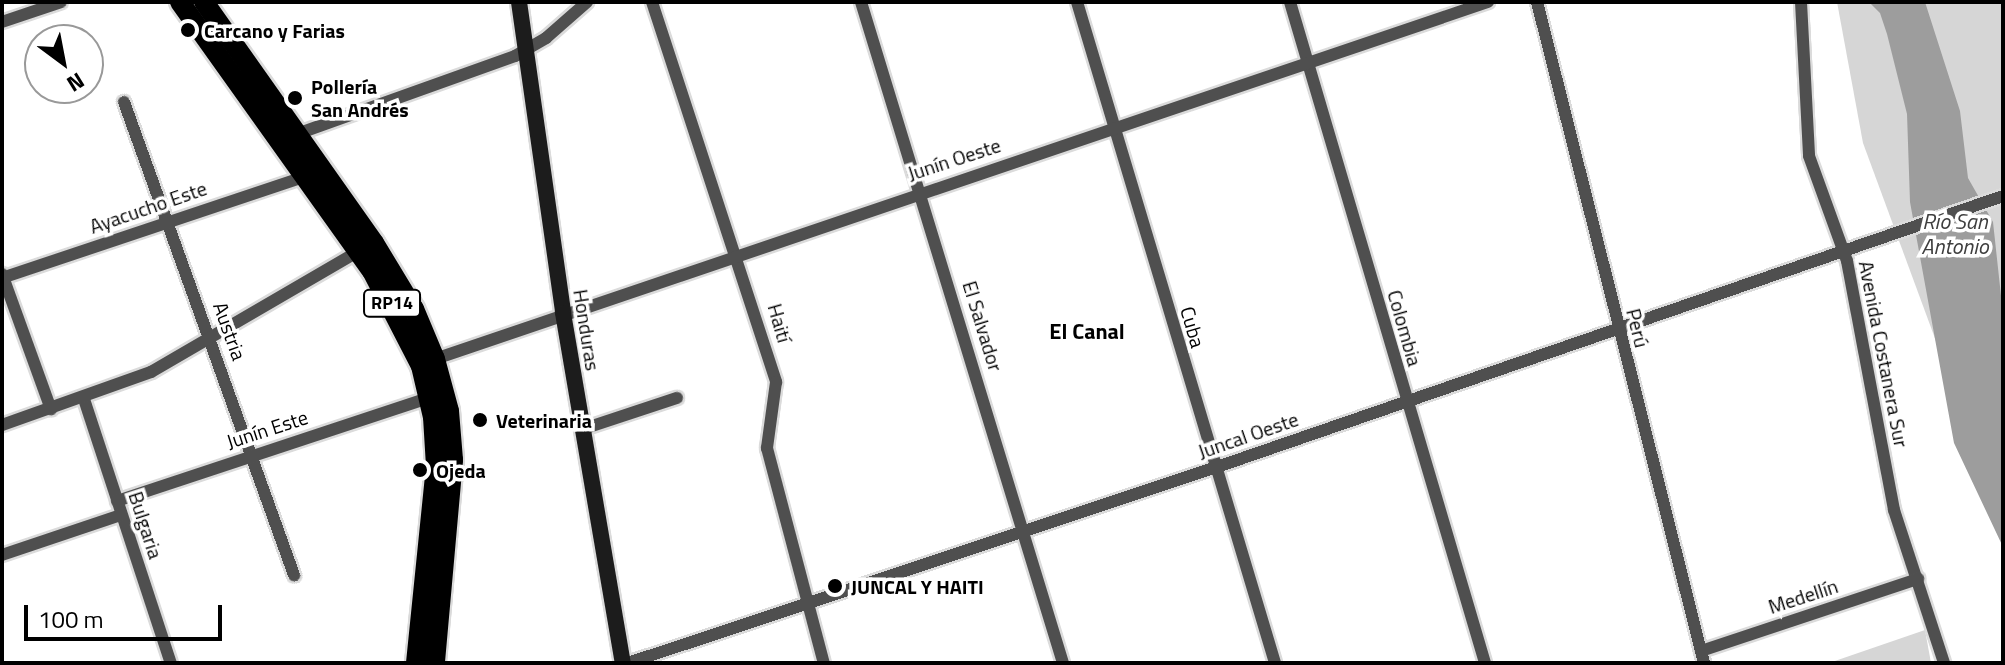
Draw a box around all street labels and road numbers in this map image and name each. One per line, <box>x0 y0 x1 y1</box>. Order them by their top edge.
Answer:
street label: Junín Oeste <box>904 133 1004 185</box>
street label: Ayacucho Este <box>86 176 210 238</box>
street label: Avenida Costanera Sur <box>1854 259 1914 449</box>
street label: El Salvador <box>958 278 1008 374</box>
street label: Colombia <box>1383 287 1427 369</box>
street label: Honduras <box>569 288 605 372</box>
road number: RP14 <box>362 289 422 317</box>
street label: Austria <box>208 299 252 363</box>
street label: Haití <box>763 301 797 345</box>
street label: Cuba <box>1176 304 1210 350</box>
street label: Perú <box>1622 306 1654 350</box>
street label: Junín Este <box>223 405 311 453</box>
street label: Juncal Oeste <box>1195 407 1301 463</box>
street label: Bulgaria <box>124 488 168 562</box>
street label: Medellín <box>1765 573 1841 619</box>

